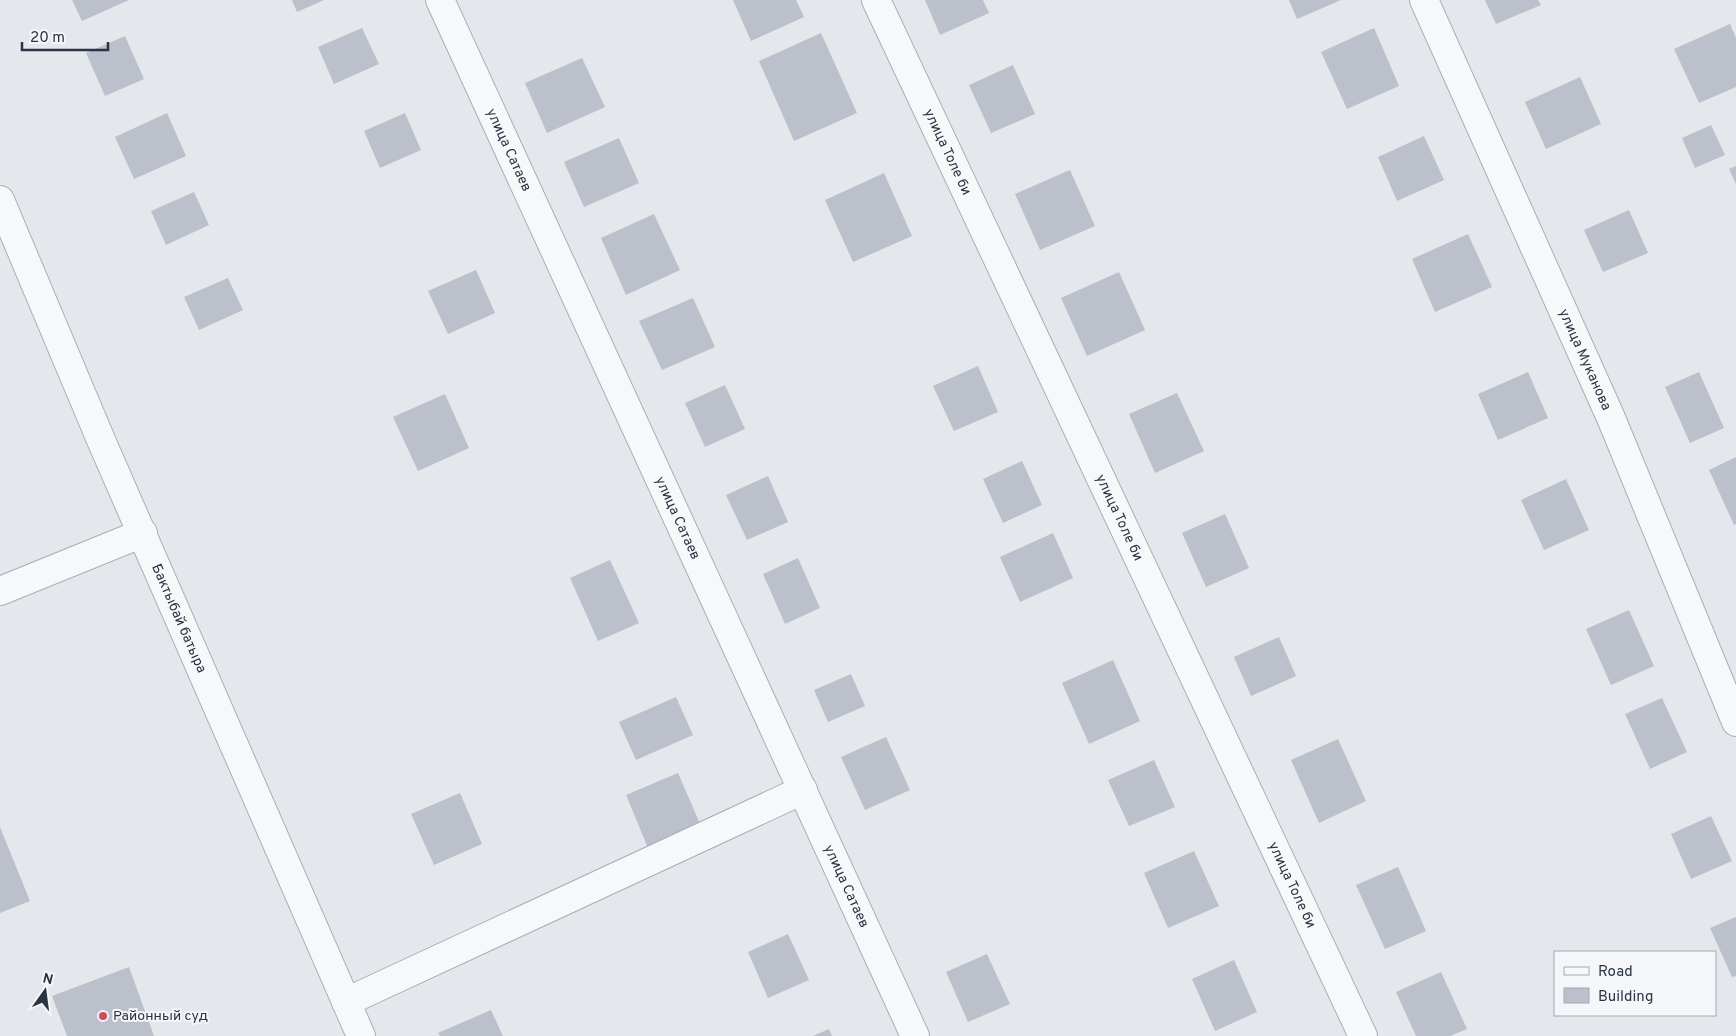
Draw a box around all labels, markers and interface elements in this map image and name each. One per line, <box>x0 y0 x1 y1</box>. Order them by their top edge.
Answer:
scale bar <box>22 20 109 52</box>
text: 20 m <box>30 29 65 48</box>
street label: улица Сатаев <box>482 106 535 194</box>
street label: улица Толе би <box>920 106 975 198</box>
street label: улица Муканова <box>1555 306 1615 413</box>
street label: улица Толе би <box>1092 472 1147 564</box>
street label: улица Сатаев <box>651 474 704 562</box>
street label: Бактыбай батыра <box>148 561 210 676</box>
street label: улица Толе би <box>1264 839 1320 931</box>
street label: улица Сатаев <box>820 842 873 930</box>
legend <box>1554 951 1716 1016</box>
text: Road <box>1598 963 1633 982</box>
north arrow <box>20 966 70 1016</box>
text: N <box>41 970 55 989</box>
text: Building <box>1598 988 1653 1007</box>
place label: Районный суд <box>113 1008 208 1025</box>
marker: Районный суд <box>97 1010 109 1022</box>

